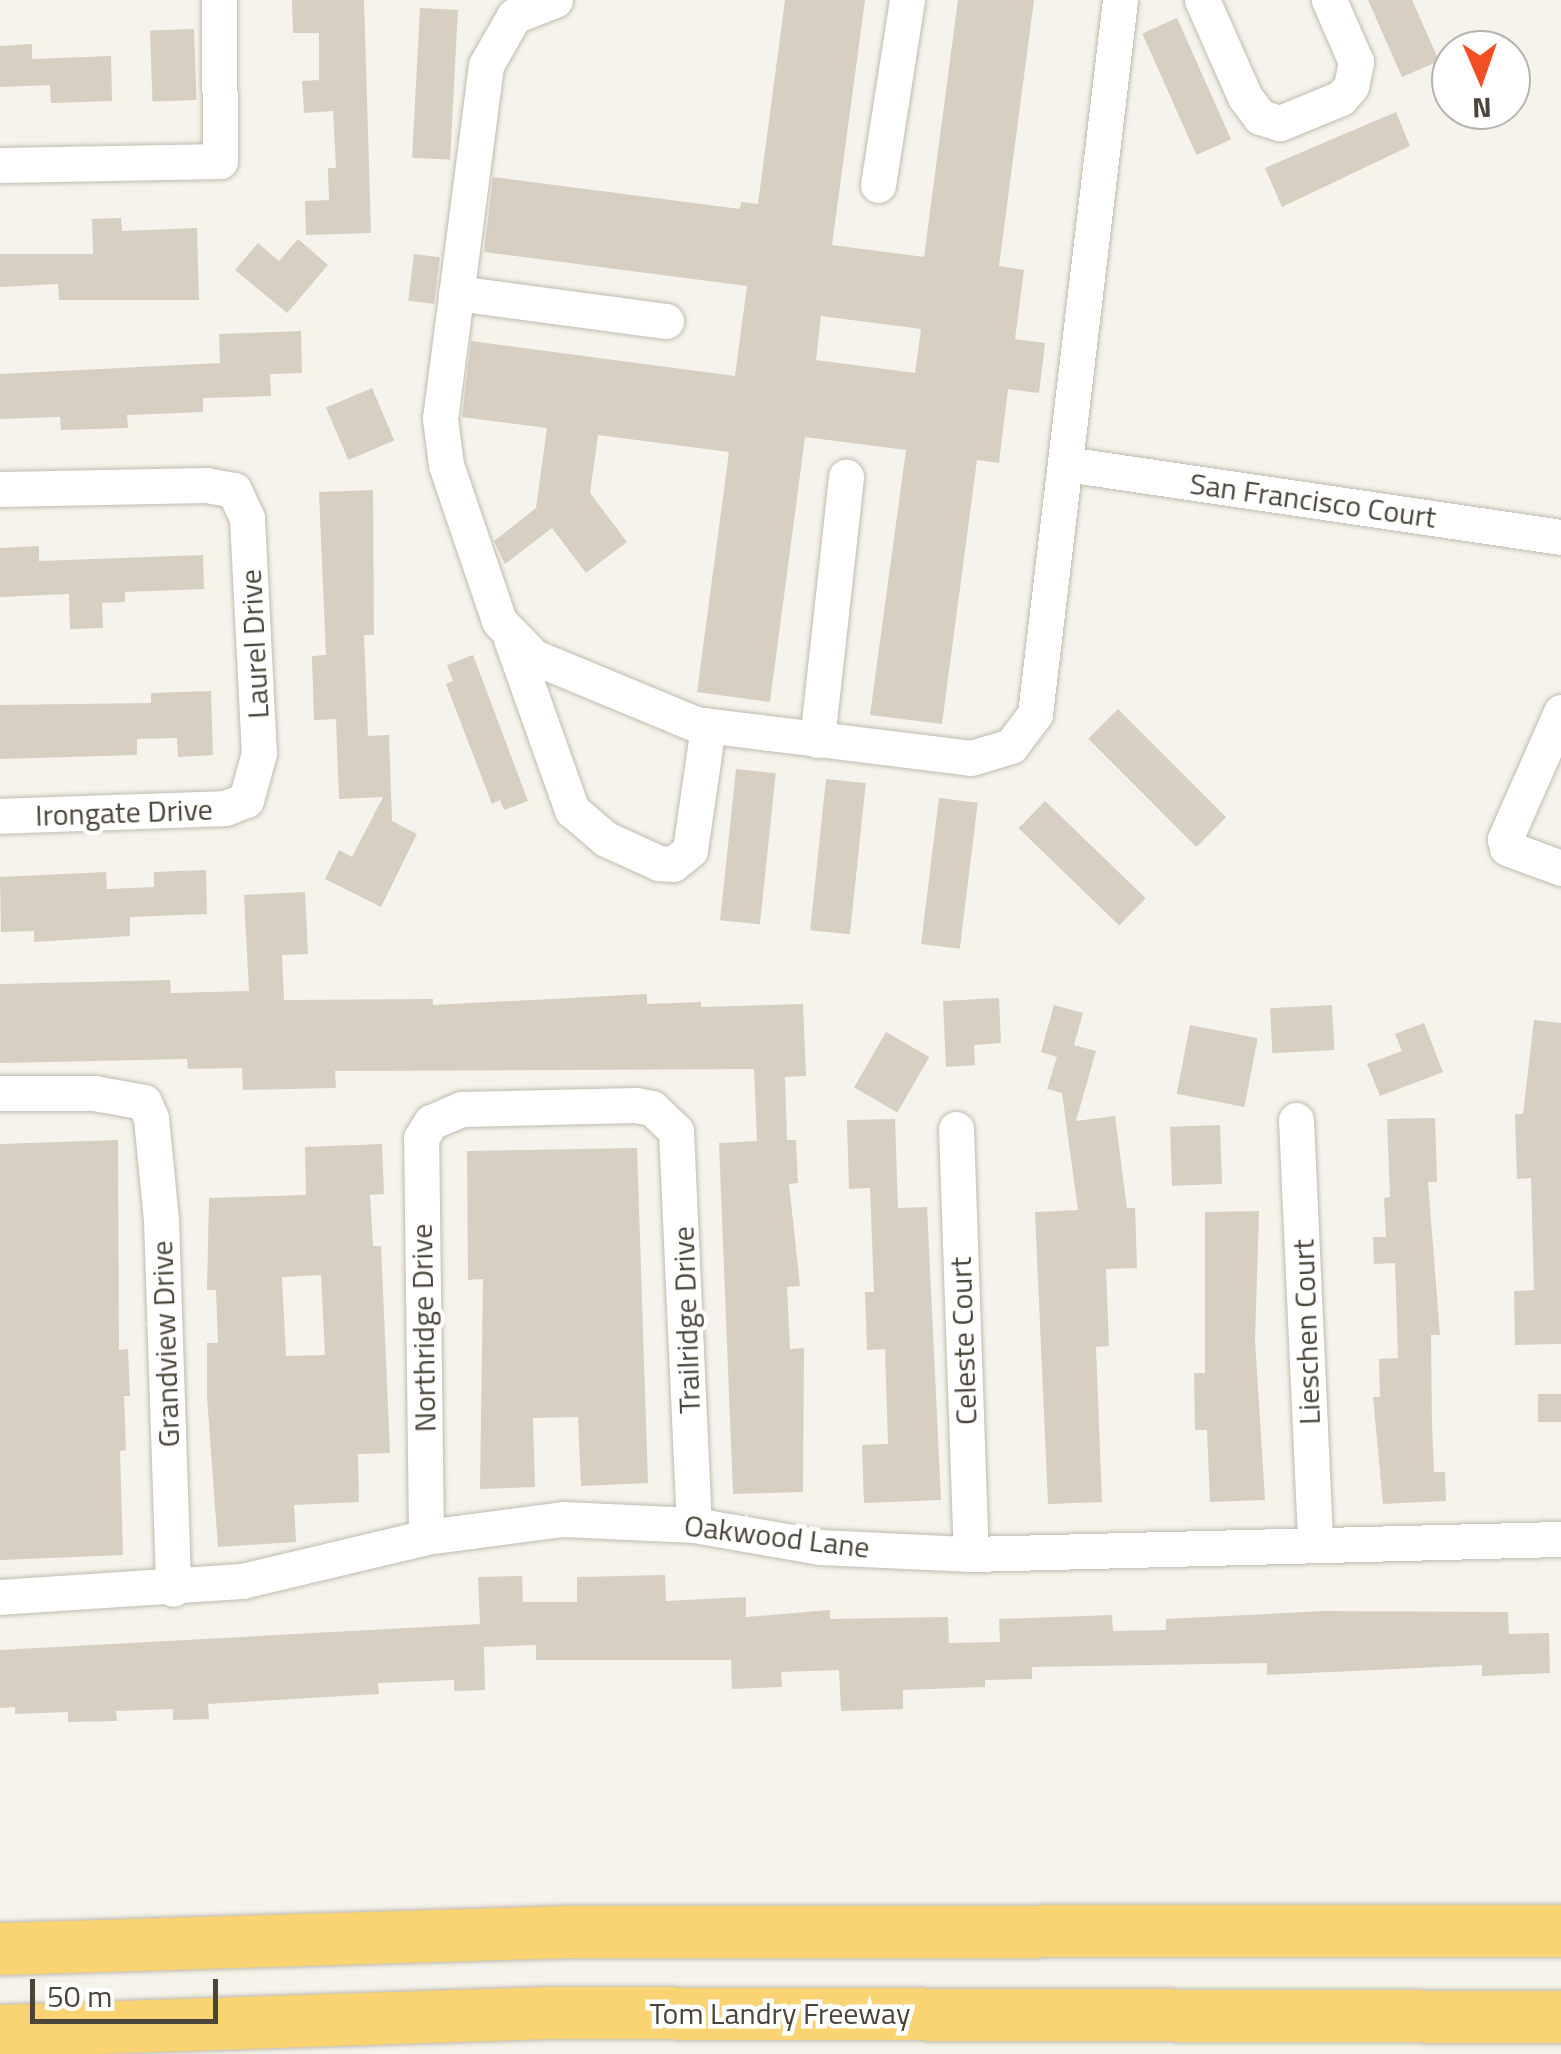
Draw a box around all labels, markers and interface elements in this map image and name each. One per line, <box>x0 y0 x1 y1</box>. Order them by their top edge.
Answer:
north arrow <box>1431 30 1531 130</box>
text: N <box>1472 87 1492 130</box>
street label: San Francisco Court <box>1188 465 1438 535</box>
street label: Laurel Drive <box>232 568 276 720</box>
street label: Irongate Drive <box>35 791 213 833</box>
street label: Northridge Drive <box>403 1223 443 1433</box>
street label: Trailridge Drive <box>665 1226 707 1414</box>
street label: Lieschen Court <box>1285 1239 1327 1425</box>
street label: Grandview Drive <box>143 1240 187 1448</box>
street label: Celeste Court <box>942 1256 984 1426</box>
street label: Oakwood Lane <box>682 1507 872 1565</box>
scale bar <box>35 1959 222 2021</box>
text: 50 m <box>47 1973 112 2019</box>
street label: Tom Landry Freeway <box>650 1995 910 2031</box>

